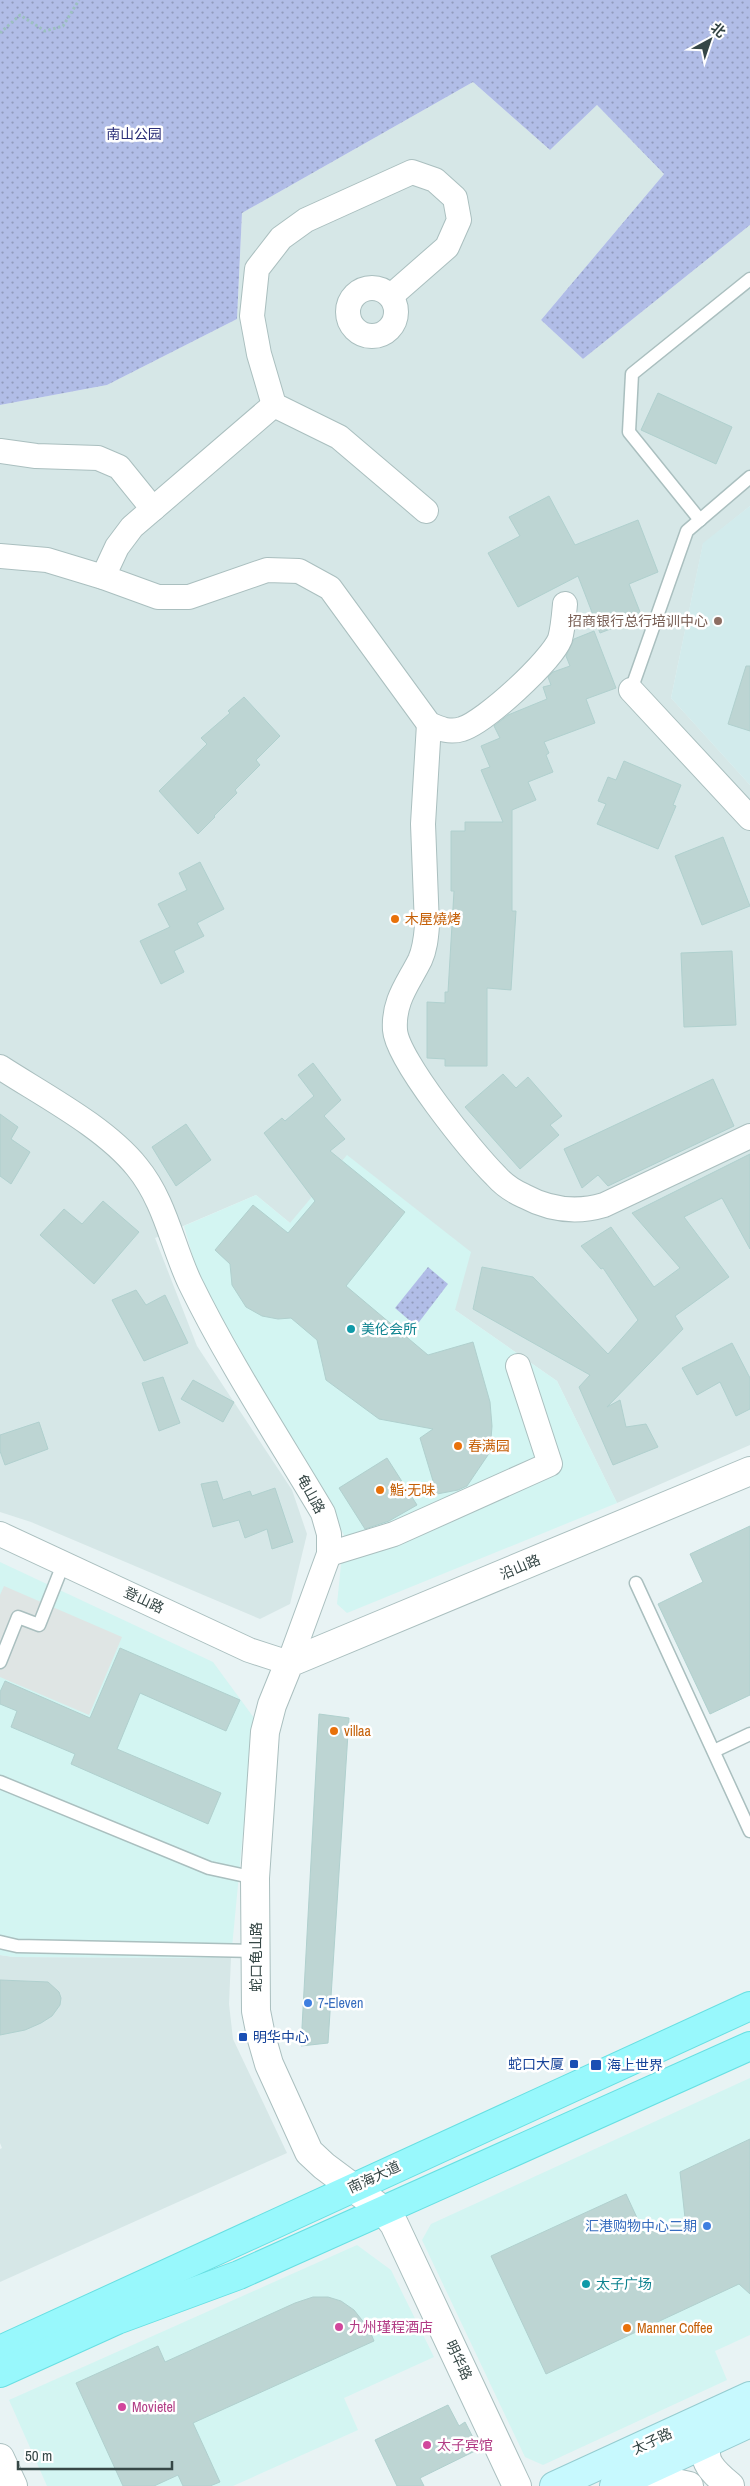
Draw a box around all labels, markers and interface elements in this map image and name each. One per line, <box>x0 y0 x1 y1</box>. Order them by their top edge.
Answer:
north arrow <box>685 15 735 65</box>
text: 北 <box>707 19 730 41</box>
park label: 南山公园 <box>106 125 162 143</box>
place label: 招商银行总行培训中心 <box>568 612 708 630</box>
marker: 招商银行总行培训中心 <box>712 615 724 627</box>
place label: 木屋燒烤 <box>405 910 461 928</box>
marker: 木屋燒烤 <box>389 913 401 925</box>
place label: 美伦会所 <box>361 1320 417 1338</box>
marker: 美伦会所 <box>345 1323 357 1335</box>
place label: 春满园 <box>468 1437 510 1455</box>
marker: 春满园 <box>452 1440 464 1452</box>
street label: 龟山路 <box>293 1471 329 1517</box>
place label: 鮨·无味 <box>390 1481 435 1499</box>
marker: 鮨·无味 <box>374 1484 386 1496</box>
street label: 沿山路 <box>497 1551 543 1583</box>
street label: 登山路 <box>121 1583 167 1617</box>
place label: villaa <box>344 1722 371 1740</box>
marker: villaa <box>328 1725 340 1737</box>
street label: 蛇口龟山路 <box>247 1922 265 1992</box>
place label: 7-Eleven <box>318 1994 363 2012</box>
marker: 7-Eleven <box>302 1997 314 2009</box>
place label: 明华中心 <box>253 2028 309 2046</box>
marker: 明华中心 <box>237 2031 249 2043</box>
place label: 蛇口大厦 <box>508 2055 564 2073</box>
place label: 海上世界 <box>607 2056 663 2074</box>
marker: 蛇口大厦 <box>568 2058 580 2070</box>
marker: 海上世界 <box>589 2058 603 2072</box>
street label: 南海大道 <box>345 2157 403 2197</box>
place label: 汇港购物中心二期 <box>585 2217 697 2235</box>
marker: 汇港购物中心二期 <box>701 2220 713 2232</box>
place label: 太子广场 <box>596 2275 652 2293</box>
marker: 太子广场 <box>580 2278 592 2290</box>
place label: 九州瑾程酒店 <box>349 2318 433 2336</box>
place label: Manner Coffee <box>637 2319 713 2337</box>
marker: 九州瑾程酒店 <box>333 2321 345 2333</box>
marker: Manner Coffee <box>621 2322 633 2334</box>
street label: 明华路 <box>442 2337 476 2383</box>
place label: Movietel <box>132 2398 175 2416</box>
marker: Movietel <box>116 2401 128 2413</box>
street label: 太子路 <box>629 2424 675 2458</box>
place label: 太子宾馆 <box>437 2436 493 2454</box>
scale bar <box>18 2438 171 2470</box>
marker: 太子宾馆 <box>421 2439 433 2451</box>
text: 50 m <box>25 2445 52 2466</box>

